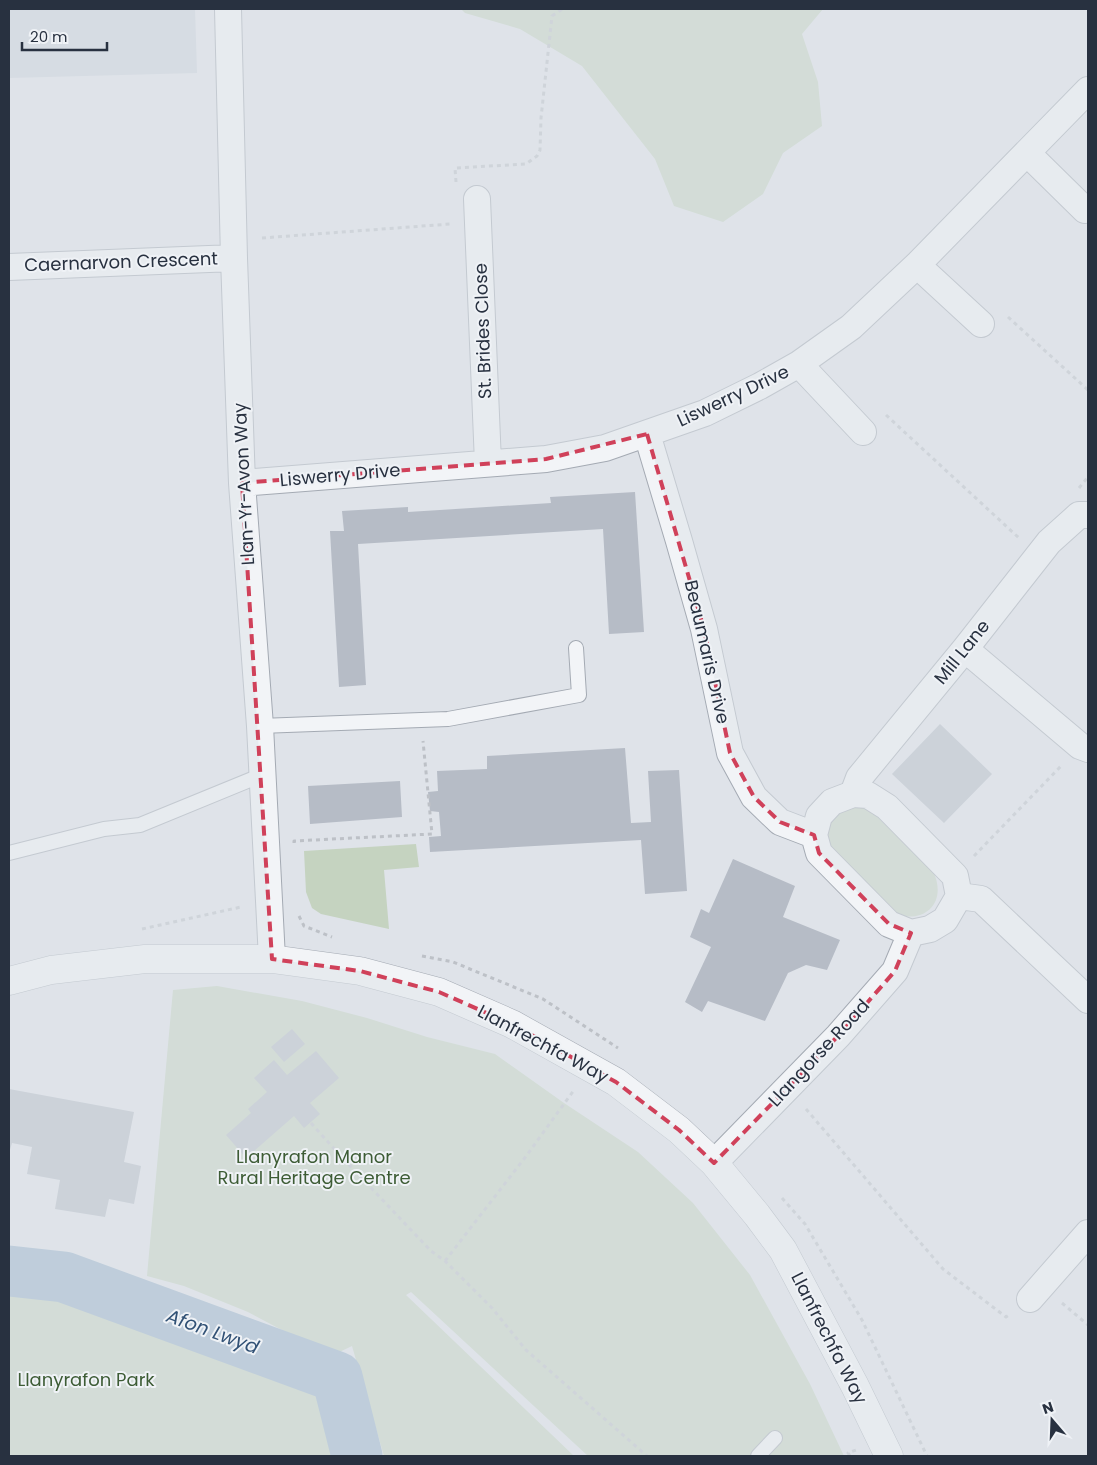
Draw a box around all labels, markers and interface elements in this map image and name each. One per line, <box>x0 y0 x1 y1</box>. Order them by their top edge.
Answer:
scale bar <box>22 20 108 52</box>
text: 20 m <box>30 26 68 47</box>
street label: Caernarvon Crescent <box>24 246 218 277</box>
street label: St. Brides Close <box>468 263 497 399</box>
street label: Liswerry Drive <box>673 359 793 432</box>
street label: Llan-Yr-Avon Way <box>227 402 260 566</box>
street label: Liswerry Drive <box>279 457 401 492</box>
street label: Beaumaris Drive <box>679 577 736 726</box>
street label: Mill Lane <box>928 614 995 689</box>
street label: Llangorse Road <box>762 993 875 1112</box>
street label: Llanfrechfa Way <box>473 999 613 1089</box>
park label: Llanyrafon Manor Rural Heritage Centre <box>217 1144 411 1190</box>
street label: Llanfrechfa Way <box>785 1268 873 1408</box>
water label: Afon Lwyd <box>162 1302 263 1361</box>
park label: Llanyrafon Park <box>17 1367 155 1392</box>
north arrow <box>1027 1395 1077 1445</box>
text: N <box>1040 1397 1056 1419</box>

